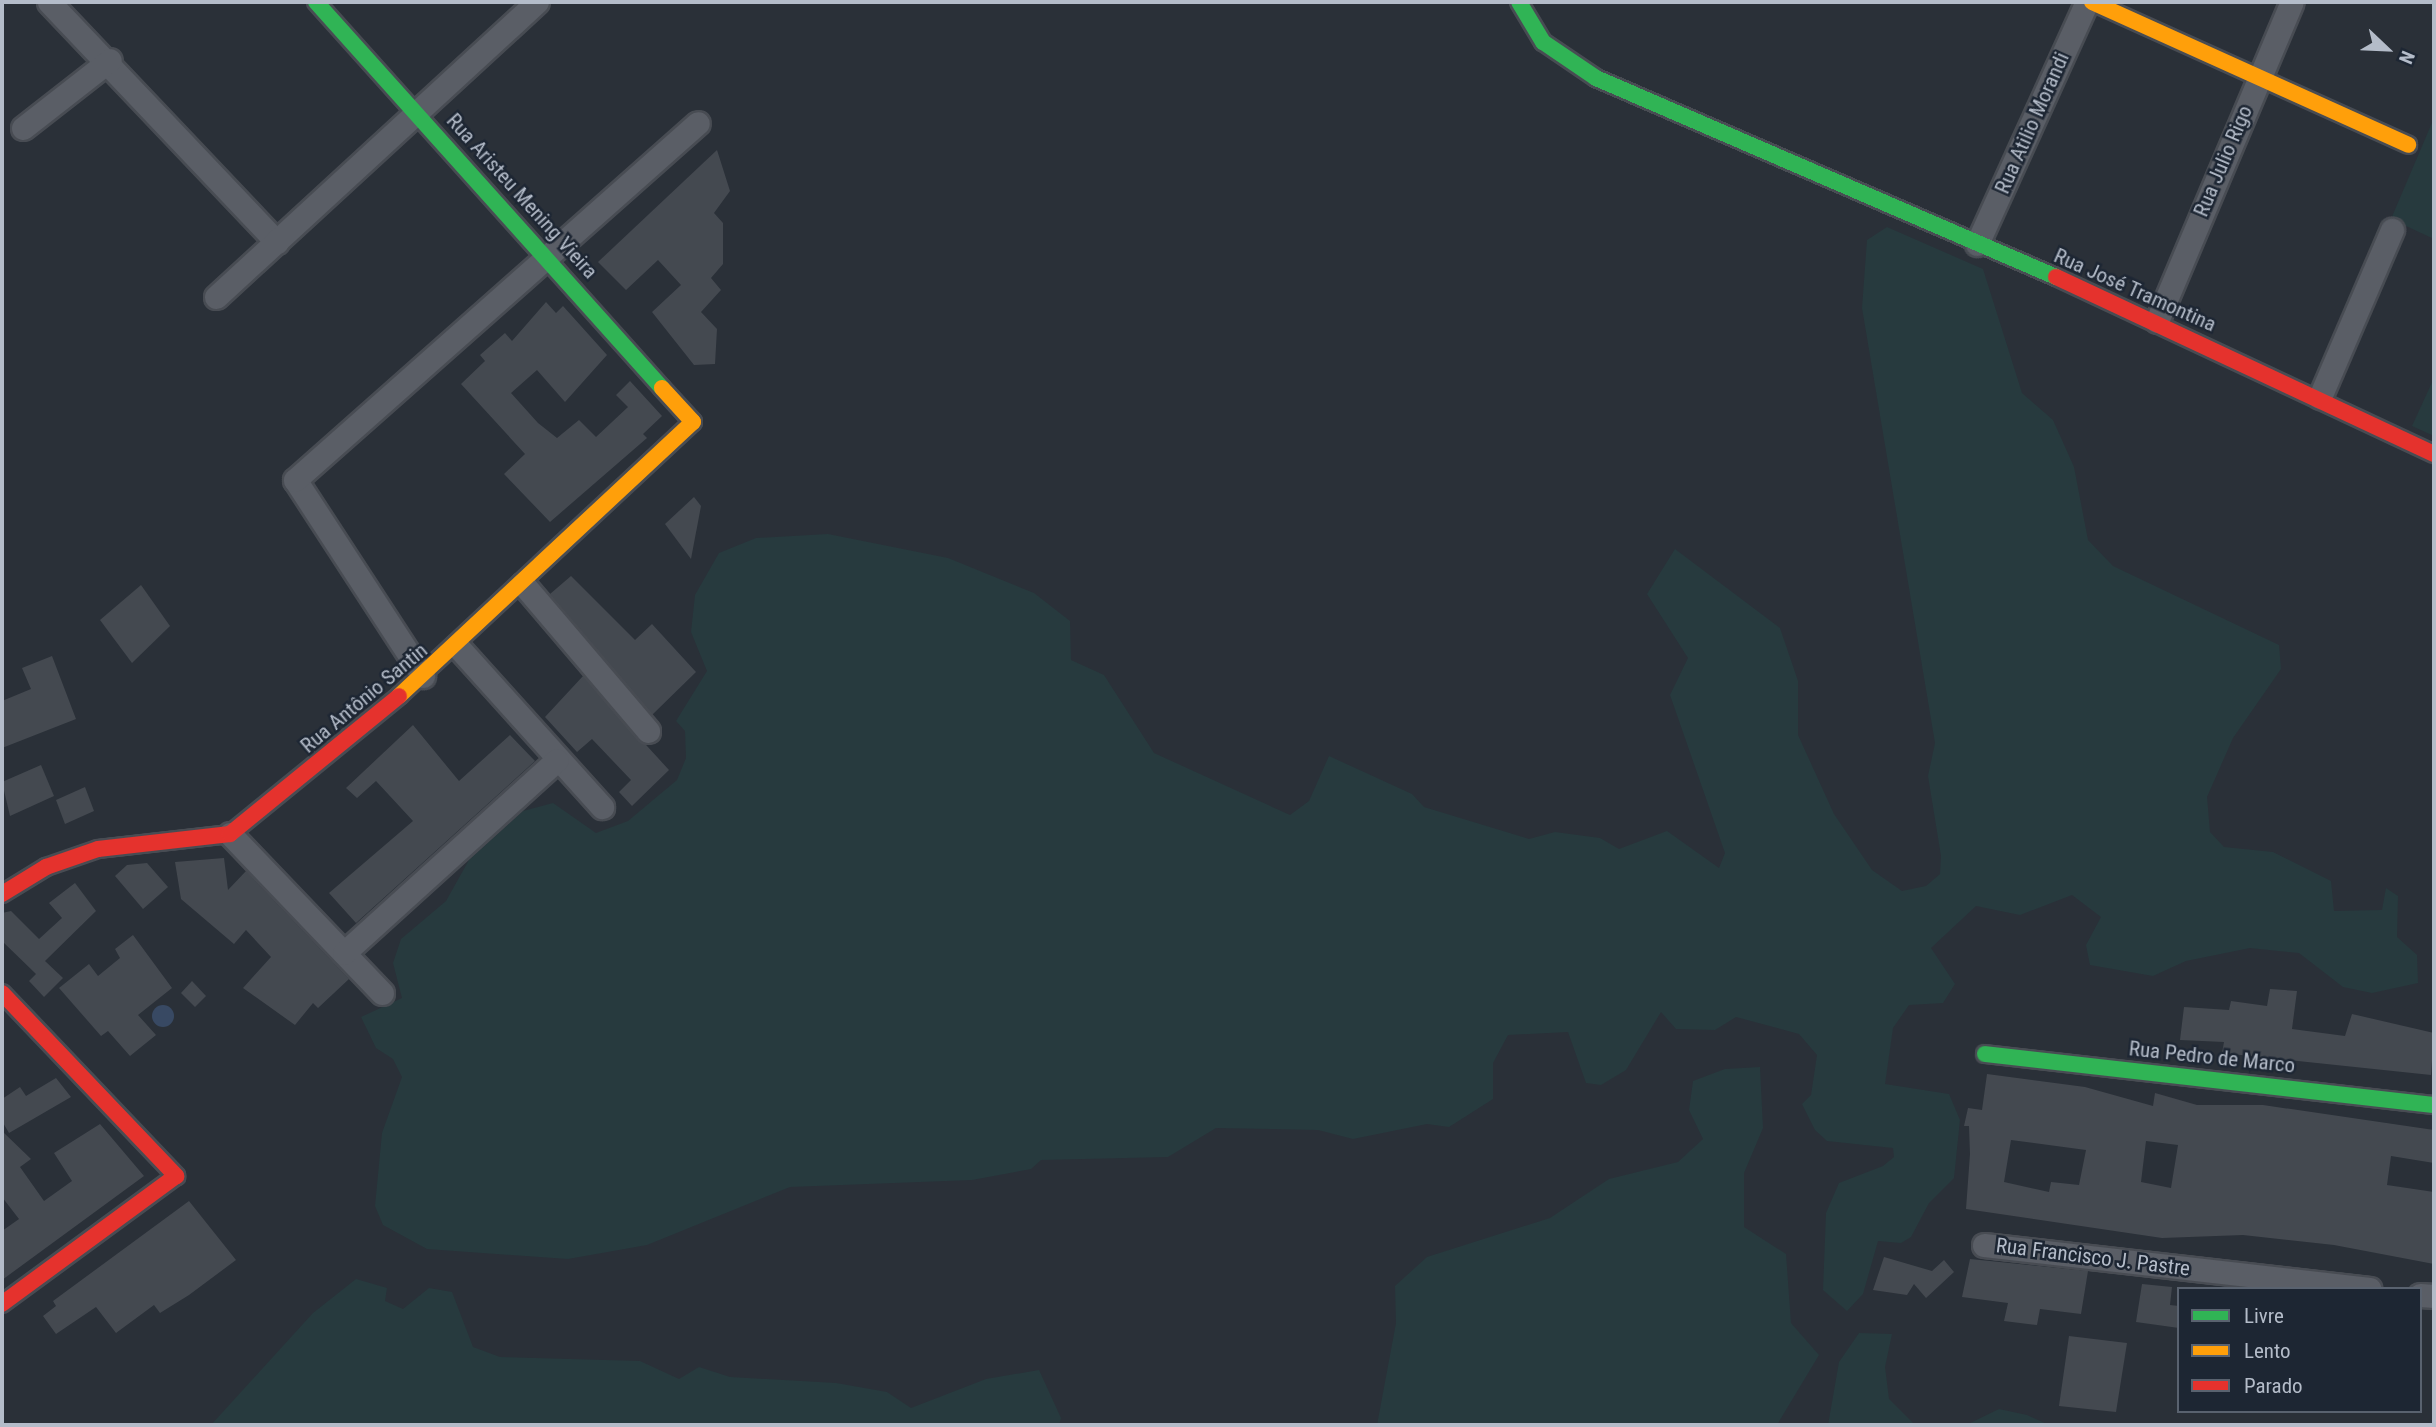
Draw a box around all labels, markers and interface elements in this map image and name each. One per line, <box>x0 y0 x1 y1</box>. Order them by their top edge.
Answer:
north arrow <box>2352 14 2422 84</box>
street label: Rua Atilio Morandi <box>1990 48 2074 198</box>
text: N <box>2394 48 2420 67</box>
street label: Rua Julio Rigo <box>2188 102 2258 220</box>
street label: Rua Aristeu Mening Vieira <box>441 108 603 284</box>
street label: Rua José Tramontina <box>2050 243 2220 337</box>
street label: Rua Antônio Santin <box>296 638 432 758</box>
street label: Rua Pedro de Marco <box>2128 1036 2296 1078</box>
street label: Rua Francisco J. Pastre <box>1995 1233 2191 1281</box>
legend <box>2177 1287 2422 1413</box>
text: Livre <box>2244 1304 2284 1328</box>
text: Lento <box>2244 1339 2291 1363</box>
text: Parado <box>2244 1374 2303 1398</box>

